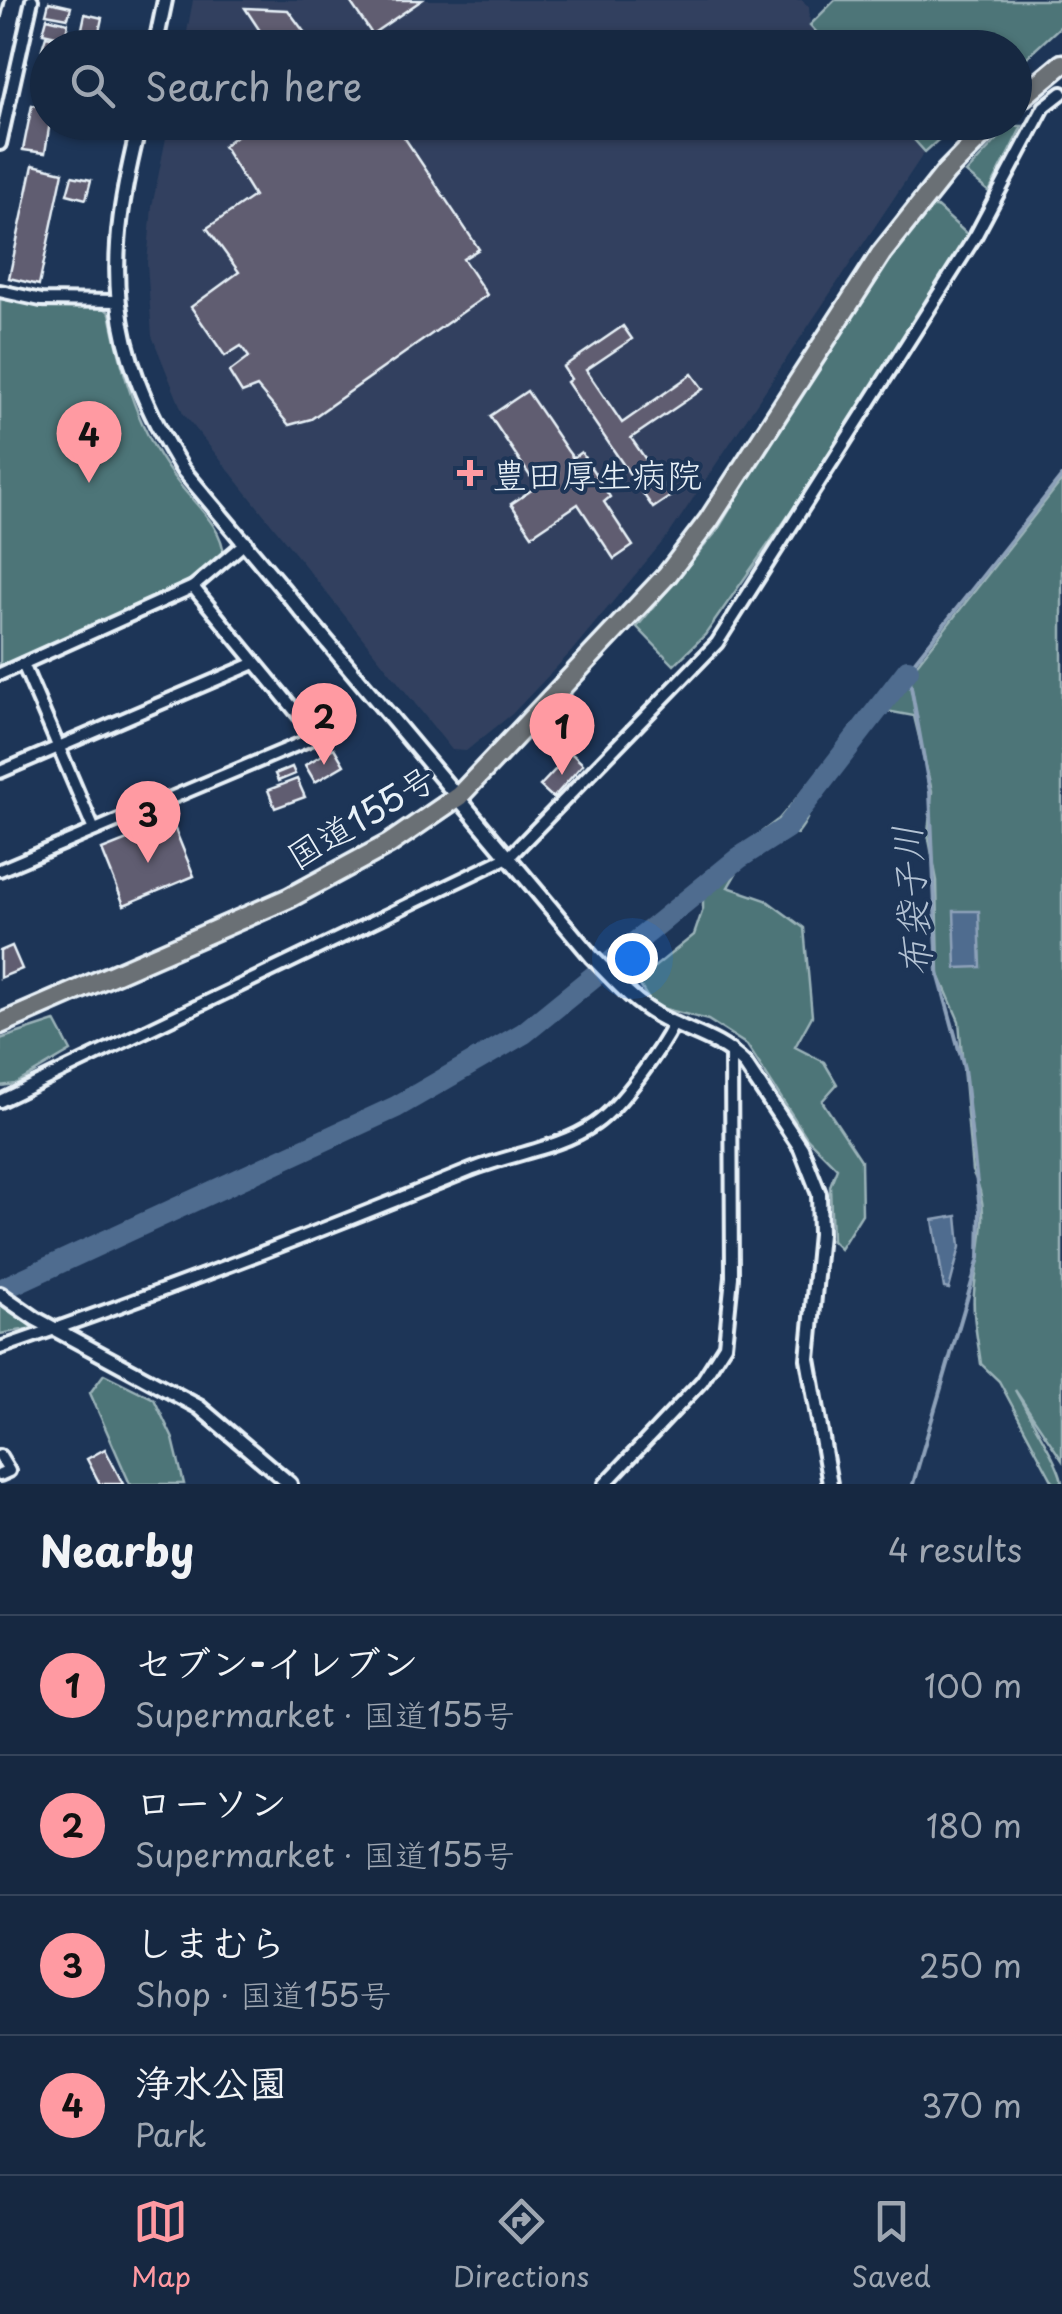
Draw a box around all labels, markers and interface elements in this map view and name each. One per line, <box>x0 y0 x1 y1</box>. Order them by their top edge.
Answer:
search box <box>30 30 1032 140</box>
text: Search here <box>145 57 362 114</box>
icon: search <box>65 58 120 113</box>
pin: 4 <box>56 400 122 483</box>
place label: 豊田厚生病院 <box>492 447 702 500</box>
marker: 豊田厚生病院 <box>457 460 483 486</box>
pin: 2 <box>292 682 356 765</box>
pin: 1 <box>530 692 594 775</box>
street label: 国道155号 <box>275 751 445 881</box>
pin: 3 <box>116 780 180 863</box>
water label: 布袋子川 <box>876 823 944 979</box>
your location <box>607 933 658 984</box>
text: Nearby <box>40 1518 194 1581</box>
text: 4 results <box>888 1525 1022 1573</box>
text: セブン-イレブン <box>135 1633 419 1690</box>
text: 1 <box>65 1661 80 1709</box>
text: 100 m <box>924 1661 1022 1709</box>
text: Supermarket · 国道155号 <box>135 1690 515 1738</box>
text: ローソン <box>135 1773 287 1830</box>
text: 2 <box>61 1801 84 1849</box>
text: 180 m <box>926 1801 1022 1849</box>
text: Supermarket · 国道155号 <box>135 1830 515 1878</box>
text: しまむら <box>135 1913 287 1970</box>
text: 3 <box>62 1941 83 1989</box>
text: 250 m <box>919 1941 1022 1989</box>
text: Shop · 国道155号 <box>135 1970 392 2018</box>
text: 浄水公園 <box>135 2053 287 2110</box>
text: 4 <box>62 2081 83 2129</box>
text: 370 m <box>921 2081 1022 2129</box>
text: Park <box>135 2110 207 2158</box>
tab: Map <box>131 2194 191 2297</box>
tab: Directions <box>453 2194 589 2297</box>
tab: Saved <box>851 2194 931 2297</box>

